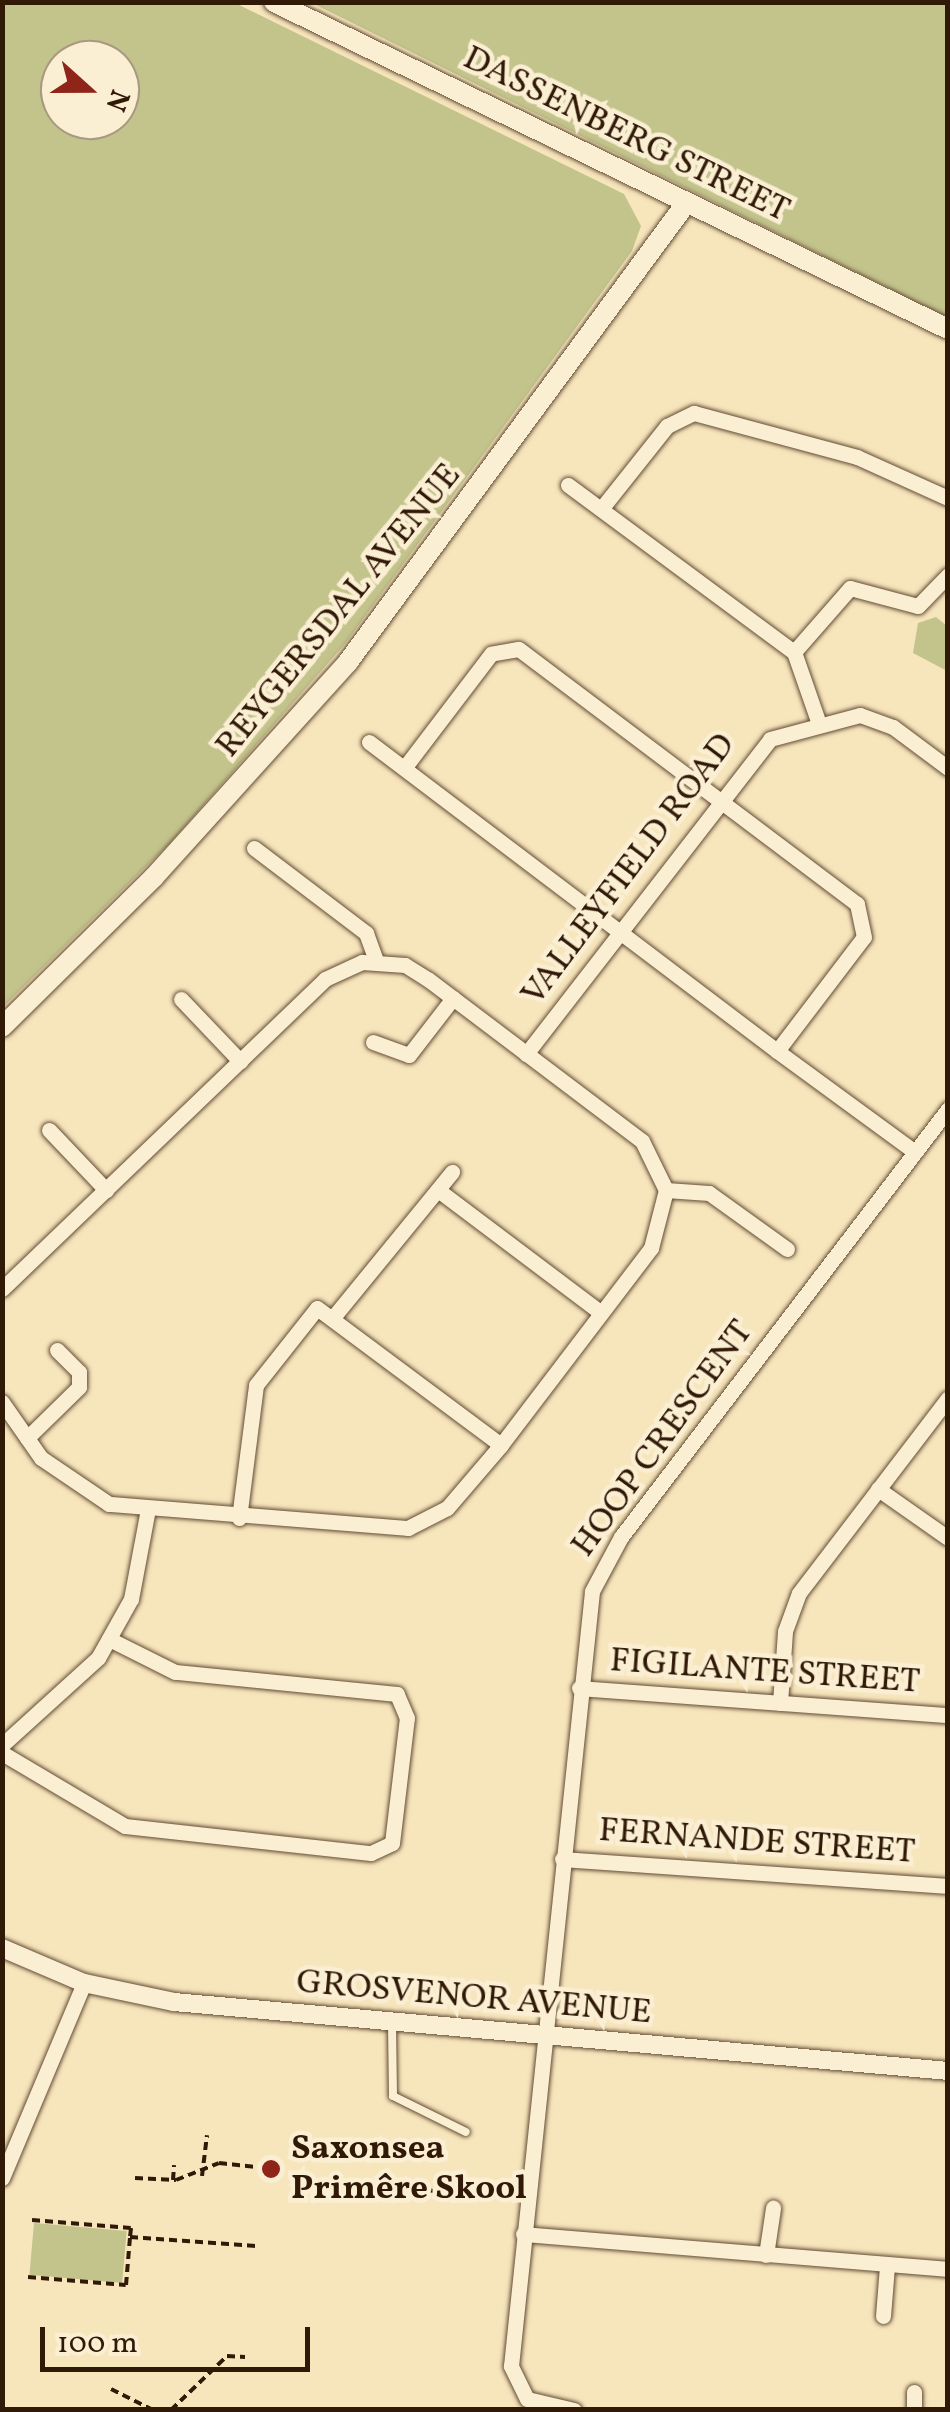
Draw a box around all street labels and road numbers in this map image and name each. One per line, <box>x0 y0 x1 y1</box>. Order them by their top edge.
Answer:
street label: DASSENBERG STREET <box>456 38 796 232</box>
street label: REYGERSDAL AVENUE <box>208 456 470 766</box>
street label: VALLEYFIELD ROAD <box>513 726 745 1014</box>
street label: HOOP CRESCENT <box>563 1312 763 1566</box>
street label: FIGILANTE STREET <box>608 1640 922 1704</box>
street label: FERNANDE STREET <box>597 1810 917 1874</box>
street label: GROSVENOR AVENUE <box>295 1962 653 2034</box>

